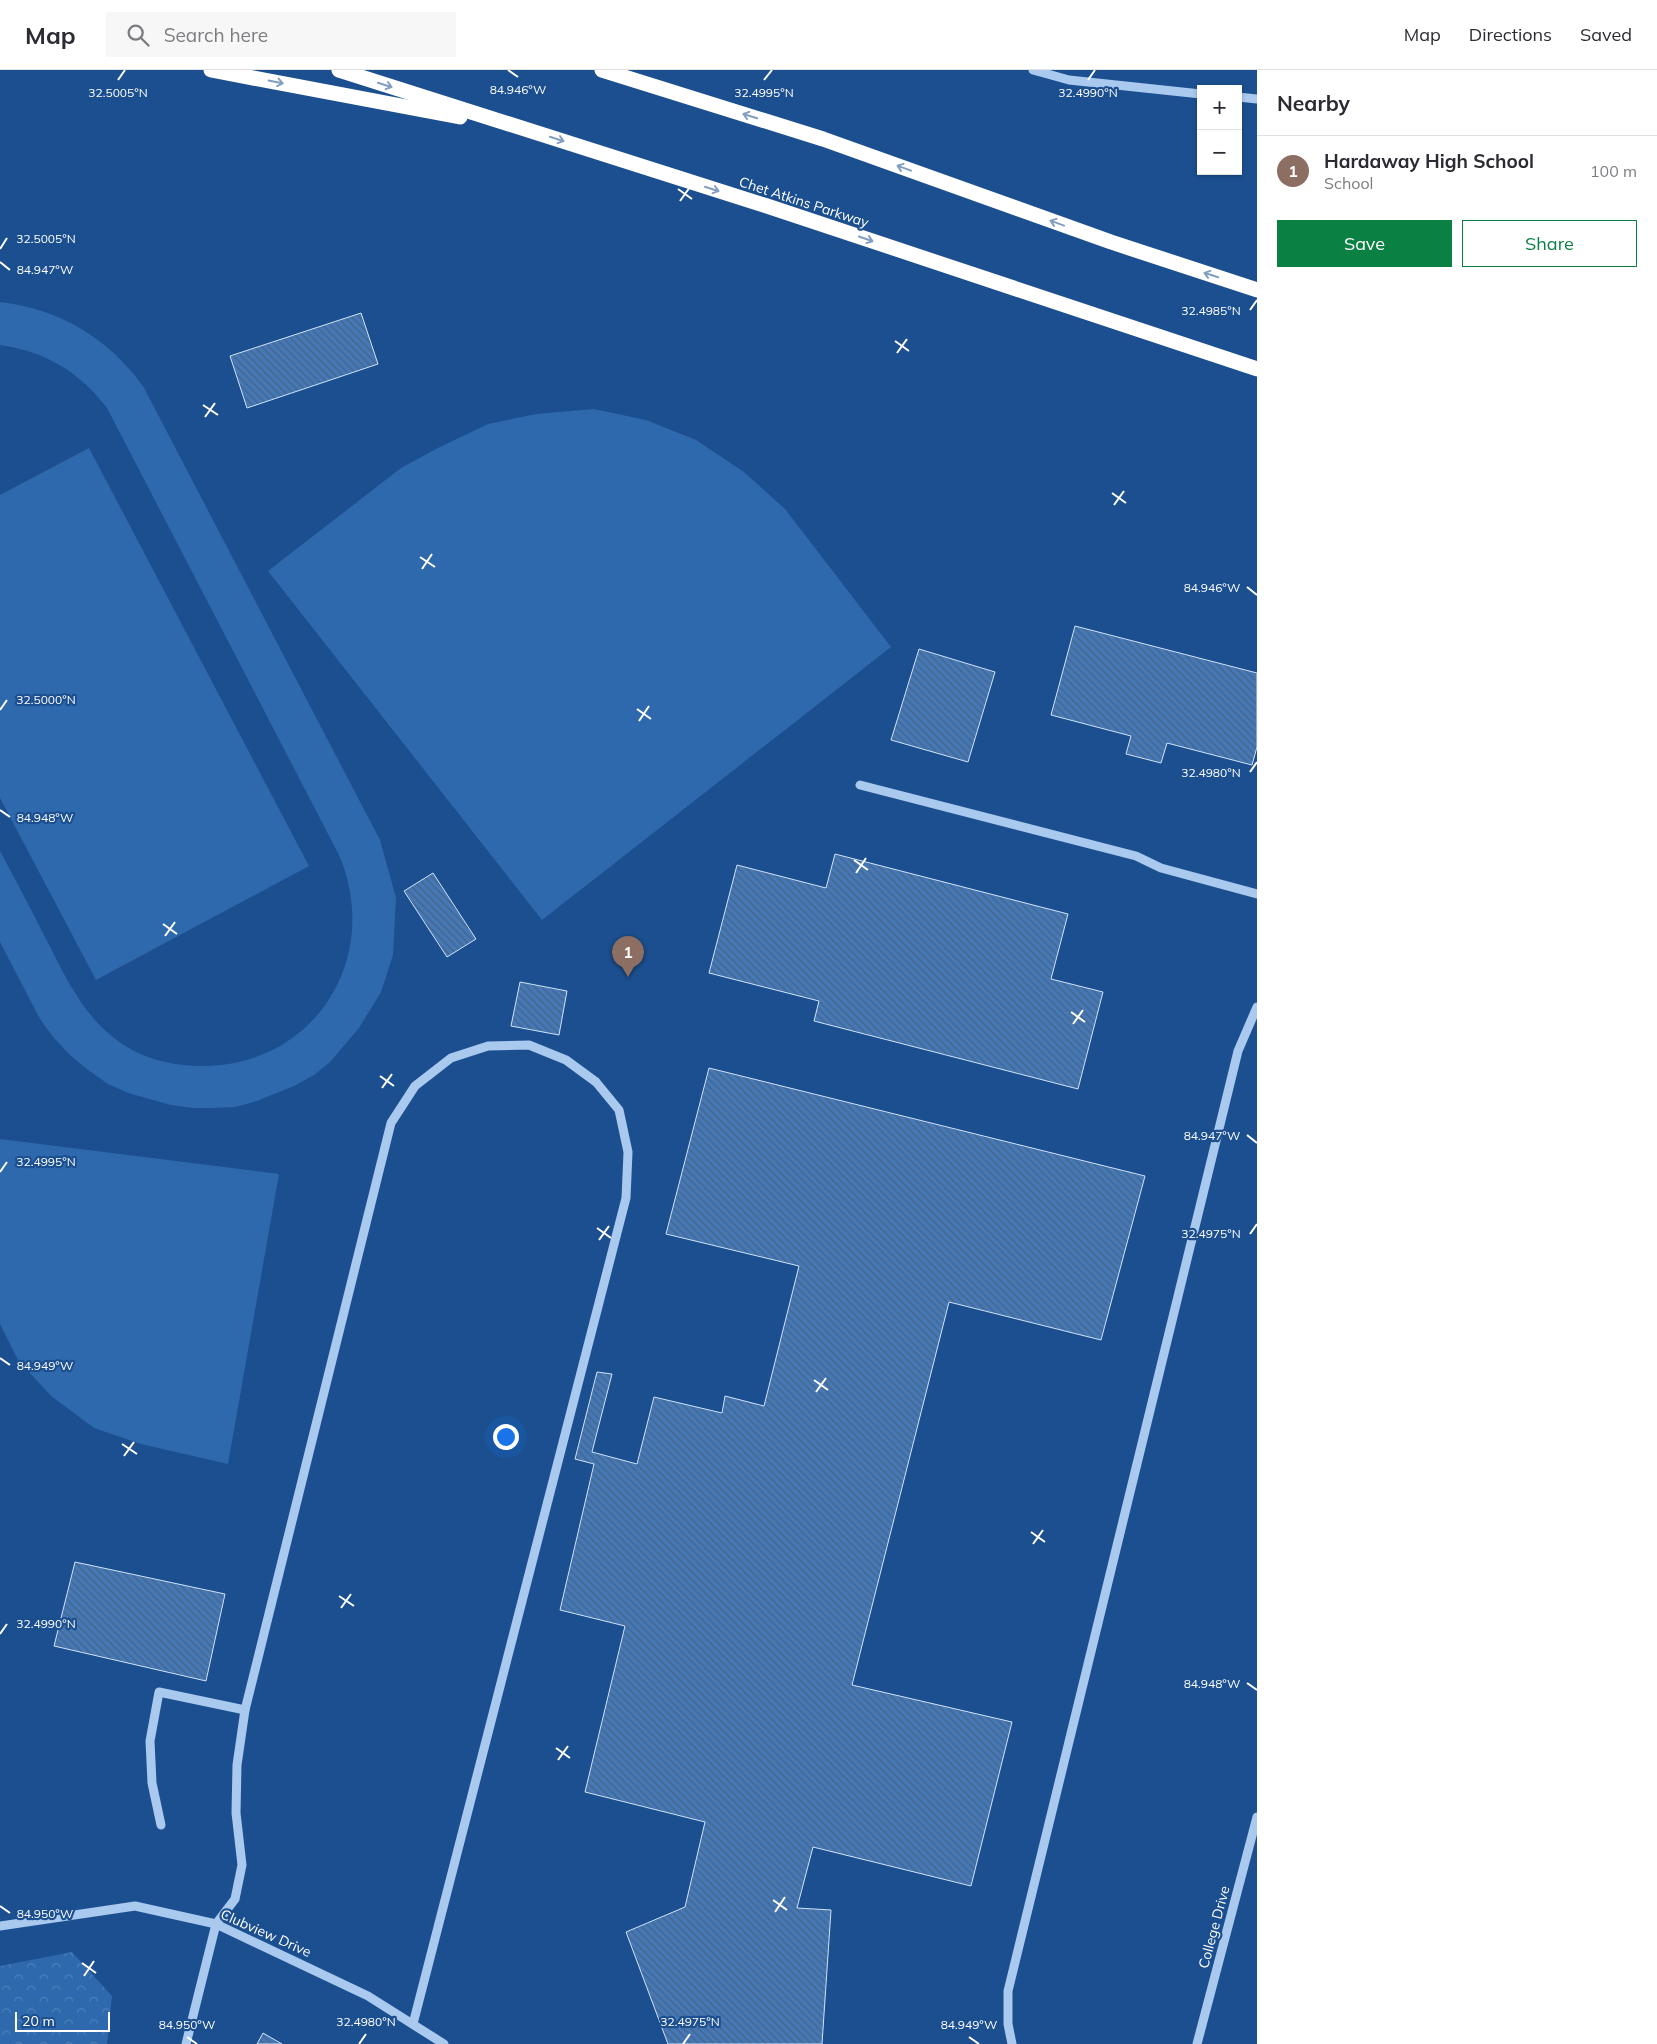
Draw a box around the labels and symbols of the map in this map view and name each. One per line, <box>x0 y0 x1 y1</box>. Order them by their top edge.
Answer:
one-way arrow <box>267 78 283 88</box>
one-way arrow <box>377 80 393 90</box>
text: 84.946°W <box>490 82 546 97</box>
text: 32.5005°N <box>88 85 148 100</box>
text: 32.4995°N <box>734 85 794 100</box>
text: 32.4990°N <box>1058 85 1118 100</box>
one-way arrow <box>742 110 758 120</box>
one-way arrow <box>549 135 565 145</box>
one-way arrow <box>897 163 912 172</box>
street label: Chet Atkins Parkway <box>737 173 872 232</box>
one-way arrow <box>703 184 719 194</box>
one-way arrow <box>1050 218 1065 227</box>
text: 32.5005°N <box>16 231 76 246</box>
one-way arrow <box>858 235 874 245</box>
text: 84.947°W <box>17 262 73 277</box>
one-way arrow <box>1203 270 1219 279</box>
text: 32.4985°N <box>1181 303 1241 318</box>
text: 84.946°W <box>1184 580 1240 595</box>
text: 32.5000°N <box>16 692 76 707</box>
text: 32.4980°N <box>1181 765 1241 780</box>
text: 84.948°W <box>17 810 73 825</box>
pin: 1 <box>612 936 644 977</box>
text: 84.947°W <box>1184 1128 1240 1143</box>
text: 32.4995°N <box>16 1154 76 1169</box>
text: 32.4975°N <box>1181 1226 1241 1241</box>
text: 84.949°W <box>17 1358 73 1373</box>
your location <box>493 1424 519 1450</box>
text: 32.4990°N <box>16 1616 76 1631</box>
text: 84.948°W <box>1184 1676 1240 1691</box>
street label: College Drive <box>1194 1884 1234 1970</box>
street label: Clubview Drive <box>218 1905 314 1961</box>
text: 84.950°W <box>17 1906 73 1921</box>
scale bar <box>15 2009 110 2032</box>
text: 32.4980°N <box>336 2014 396 2029</box>
text: 32.4975°N <box>660 2014 720 2029</box>
text: 84.950°W <box>159 2017 215 2032</box>
text: 84.949°W <box>941 2017 997 2032</box>

